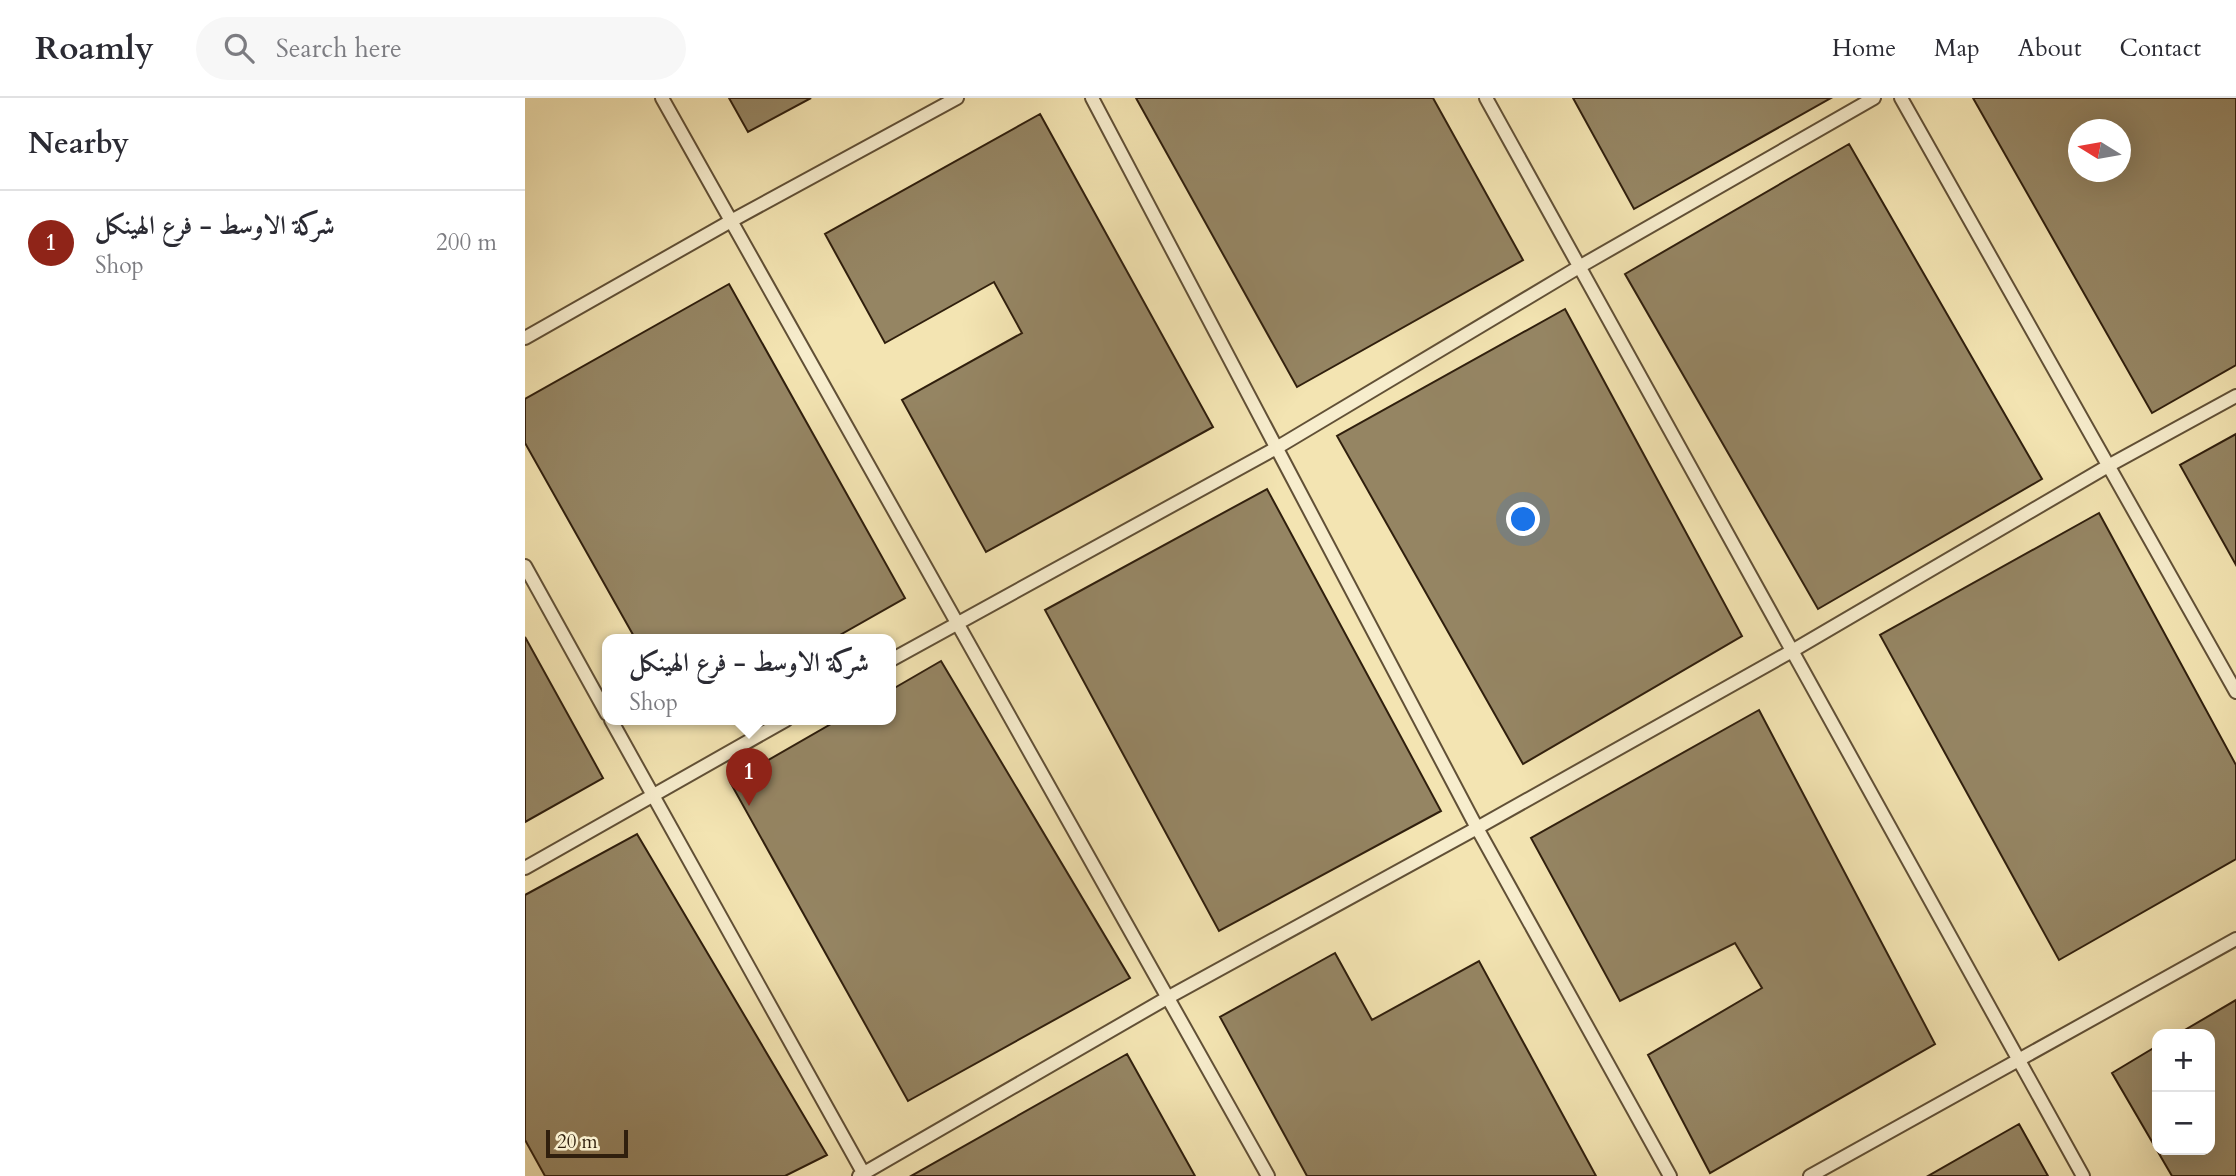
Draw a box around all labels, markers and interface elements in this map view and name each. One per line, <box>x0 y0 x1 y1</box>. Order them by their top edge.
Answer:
search box <box>196 17 686 80</box>
text: Roamly <box>35 26 154 71</box>
icon: search <box>220 29 258 67</box>
text: Search here <box>276 31 402 66</box>
text: Home <box>1832 32 1896 65</box>
text: Map <box>1934 32 1980 65</box>
text: About <box>2018 32 2082 65</box>
text: Contact <box>2120 32 2201 65</box>
north arrow <box>2068 119 2131 182</box>
text: Nearby <box>28 123 129 164</box>
text: شركة الاوسط - فرع الهينكل <box>95 208 335 243</box>
text: 1 <box>45 227 57 258</box>
text: 200 m <box>436 227 497 258</box>
text: Shop <box>95 250 144 281</box>
your location <box>1506 502 1540 536</box>
popup <box>602 634 896 725</box>
text: شركة الاوسط - فرع الهينكل <box>629 645 869 680</box>
text: Shop <box>629 687 678 718</box>
pin: 1 <box>726 748 772 806</box>
map controls <box>2152 1029 2215 1155</box>
button: + <box>2152 1029 2215 1092</box>
button: − <box>2152 1092 2215 1155</box>
scale bar <box>546 1127 628 1159</box>
text: 20 m <box>557 1129 598 1155</box>

